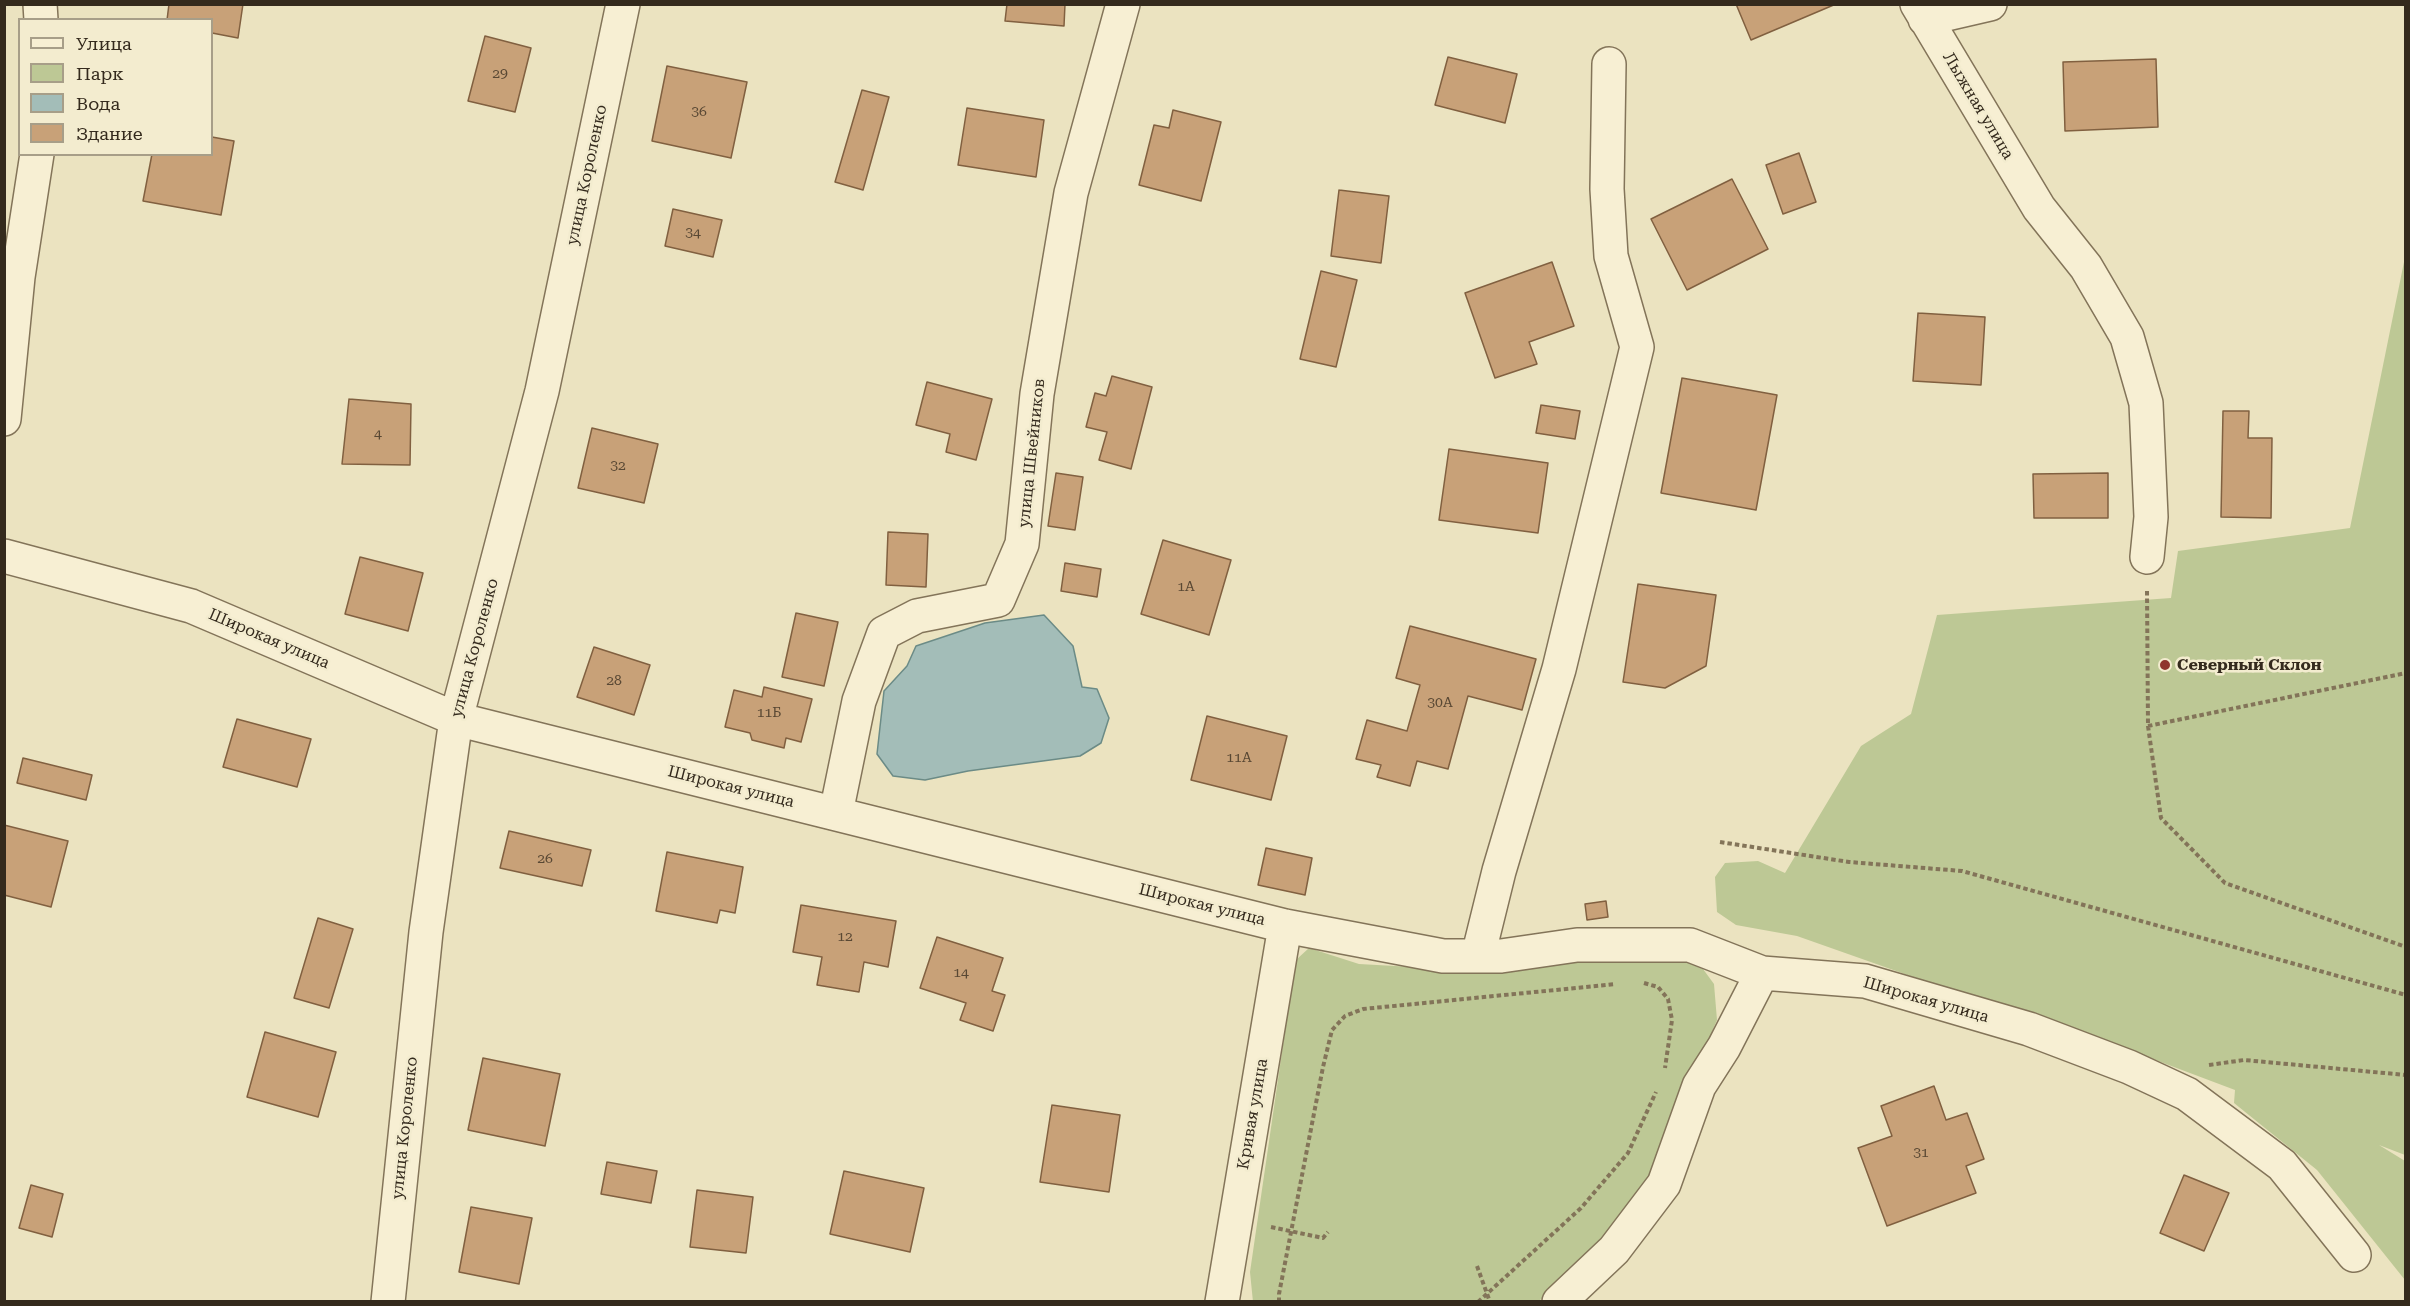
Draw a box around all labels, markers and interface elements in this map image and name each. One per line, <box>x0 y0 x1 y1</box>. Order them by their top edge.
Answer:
legend <box>18 18 213 156</box>
text: Улица <box>76 33 132 54</box>
street label: Лыжная улица <box>1938 49 2018 163</box>
text: Парк <box>76 63 124 84</box>
house number: 29 <box>492 66 508 82</box>
text: Вода <box>76 93 120 114</box>
street label: улица Короленко <box>563 103 611 247</box>
house number: 36 <box>691 104 707 120</box>
text: Здание <box>76 123 143 144</box>
house number: 34 <box>685 225 701 241</box>
street label: улица Швейников <box>1015 378 1049 528</box>
house number: 4 <box>374 426 382 442</box>
house number: 32 <box>610 458 626 474</box>
street label: улица Короленко <box>447 576 503 720</box>
house number: 1А <box>1177 579 1195 595</box>
street label: Широкая улица <box>206 605 332 673</box>
place label: Северный Склон <box>2177 655 2322 675</box>
marker: Северный Склон <box>2158 658 2172 672</box>
house number: 28 <box>606 673 622 689</box>
house number: 30А <box>1427 695 1453 711</box>
house number: 11Б <box>757 705 781 721</box>
house number: 11А <box>1226 750 1252 766</box>
street label: Широкая улица <box>666 762 796 812</box>
house number: 26 <box>537 851 553 867</box>
street label: Широкая улица <box>1137 880 1267 930</box>
house number: 12 <box>837 929 853 945</box>
house number: 14 <box>953 965 969 981</box>
street label: Широкая улица <box>1861 973 1991 1027</box>
street label: улица Короленко <box>388 1056 422 1200</box>
street label: Кривая улица <box>1234 1057 1272 1171</box>
house number: 31 <box>1913 1145 1929 1161</box>

